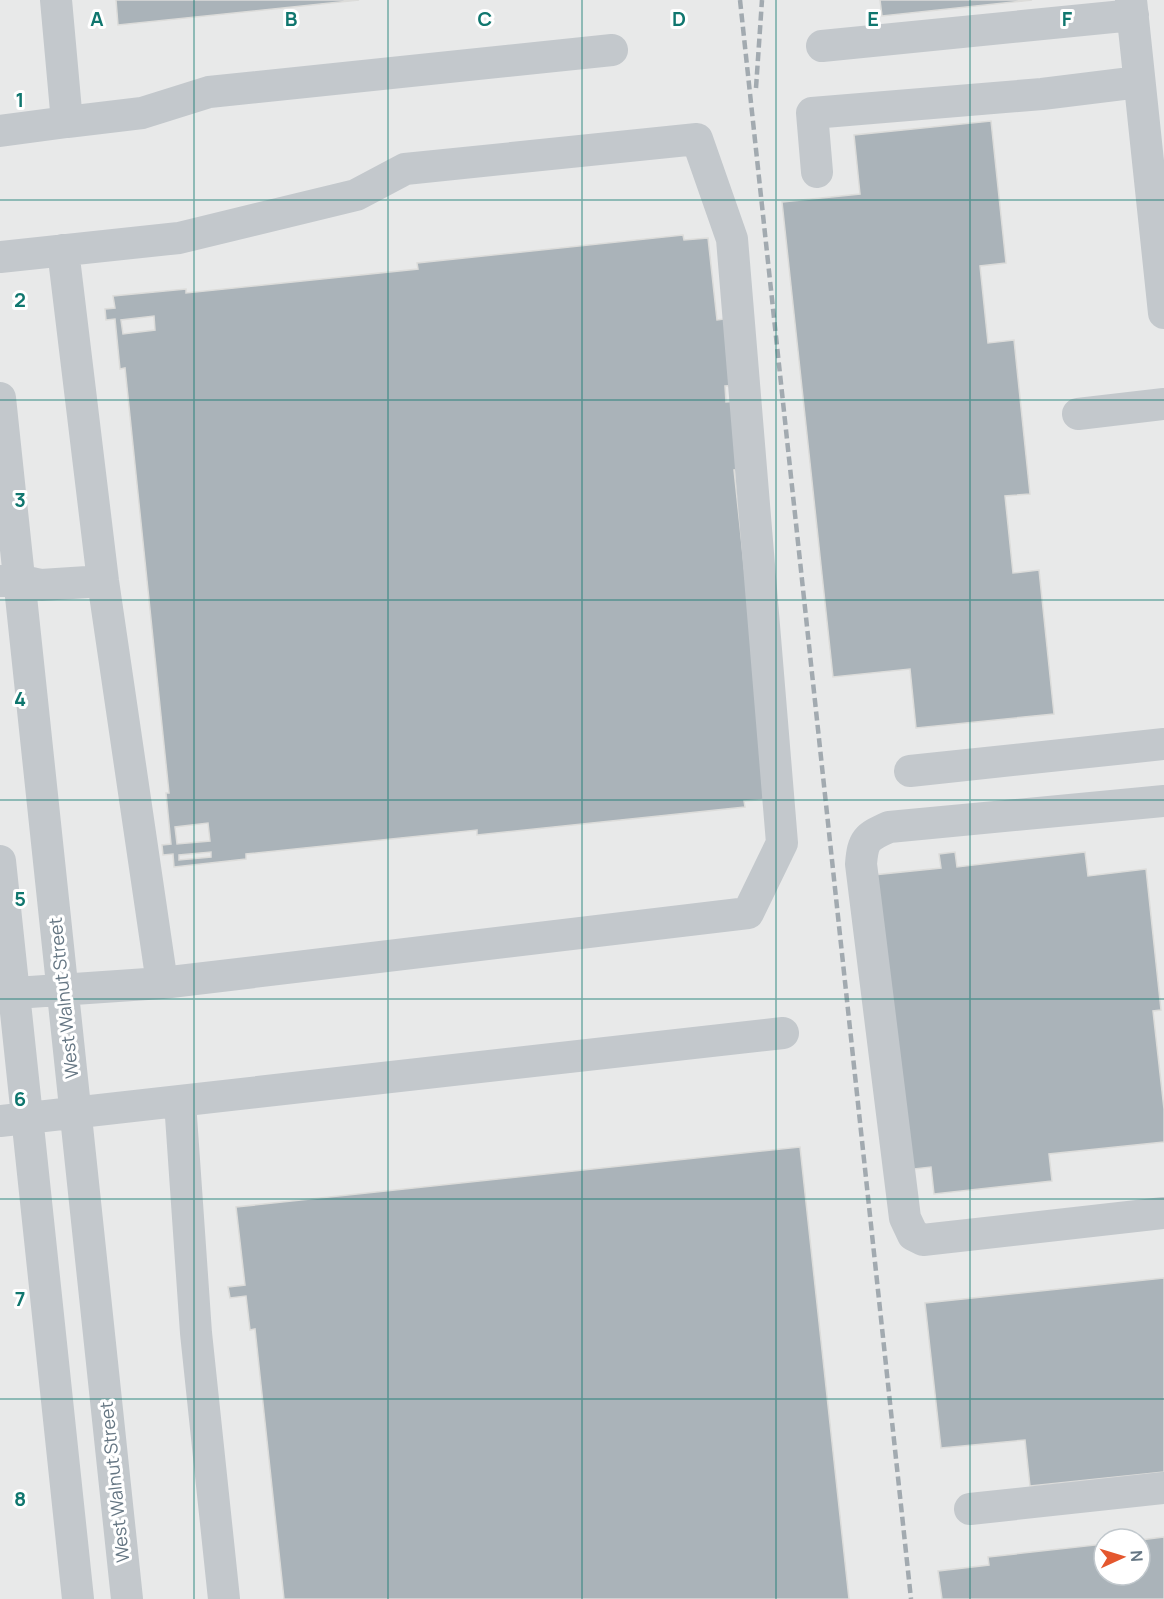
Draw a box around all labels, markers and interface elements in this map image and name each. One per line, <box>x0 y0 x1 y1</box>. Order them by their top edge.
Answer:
text: A <box>90 5 104 32</box>
text: B <box>285 5 298 32</box>
text: C <box>478 5 492 32</box>
text: D <box>672 5 686 32</box>
text: E <box>867 5 879 32</box>
text: F <box>1062 5 1073 32</box>
text: 1 <box>16 86 24 113</box>
text: 2 <box>14 286 26 313</box>
text: 3 <box>14 486 26 513</box>
text: 4 <box>14 685 26 712</box>
text: 5 <box>14 885 26 912</box>
street label: West Walnut Street <box>43 916 83 1080</box>
text: 6 <box>14 1085 26 1112</box>
text: 7 <box>15 1285 25 1312</box>
street label: West Walnut Street <box>94 1400 134 1564</box>
text: 8 <box>14 1485 26 1512</box>
north arrow <box>1092 1527 1152 1587</box>
text: N <box>1126 1549 1148 1562</box>

